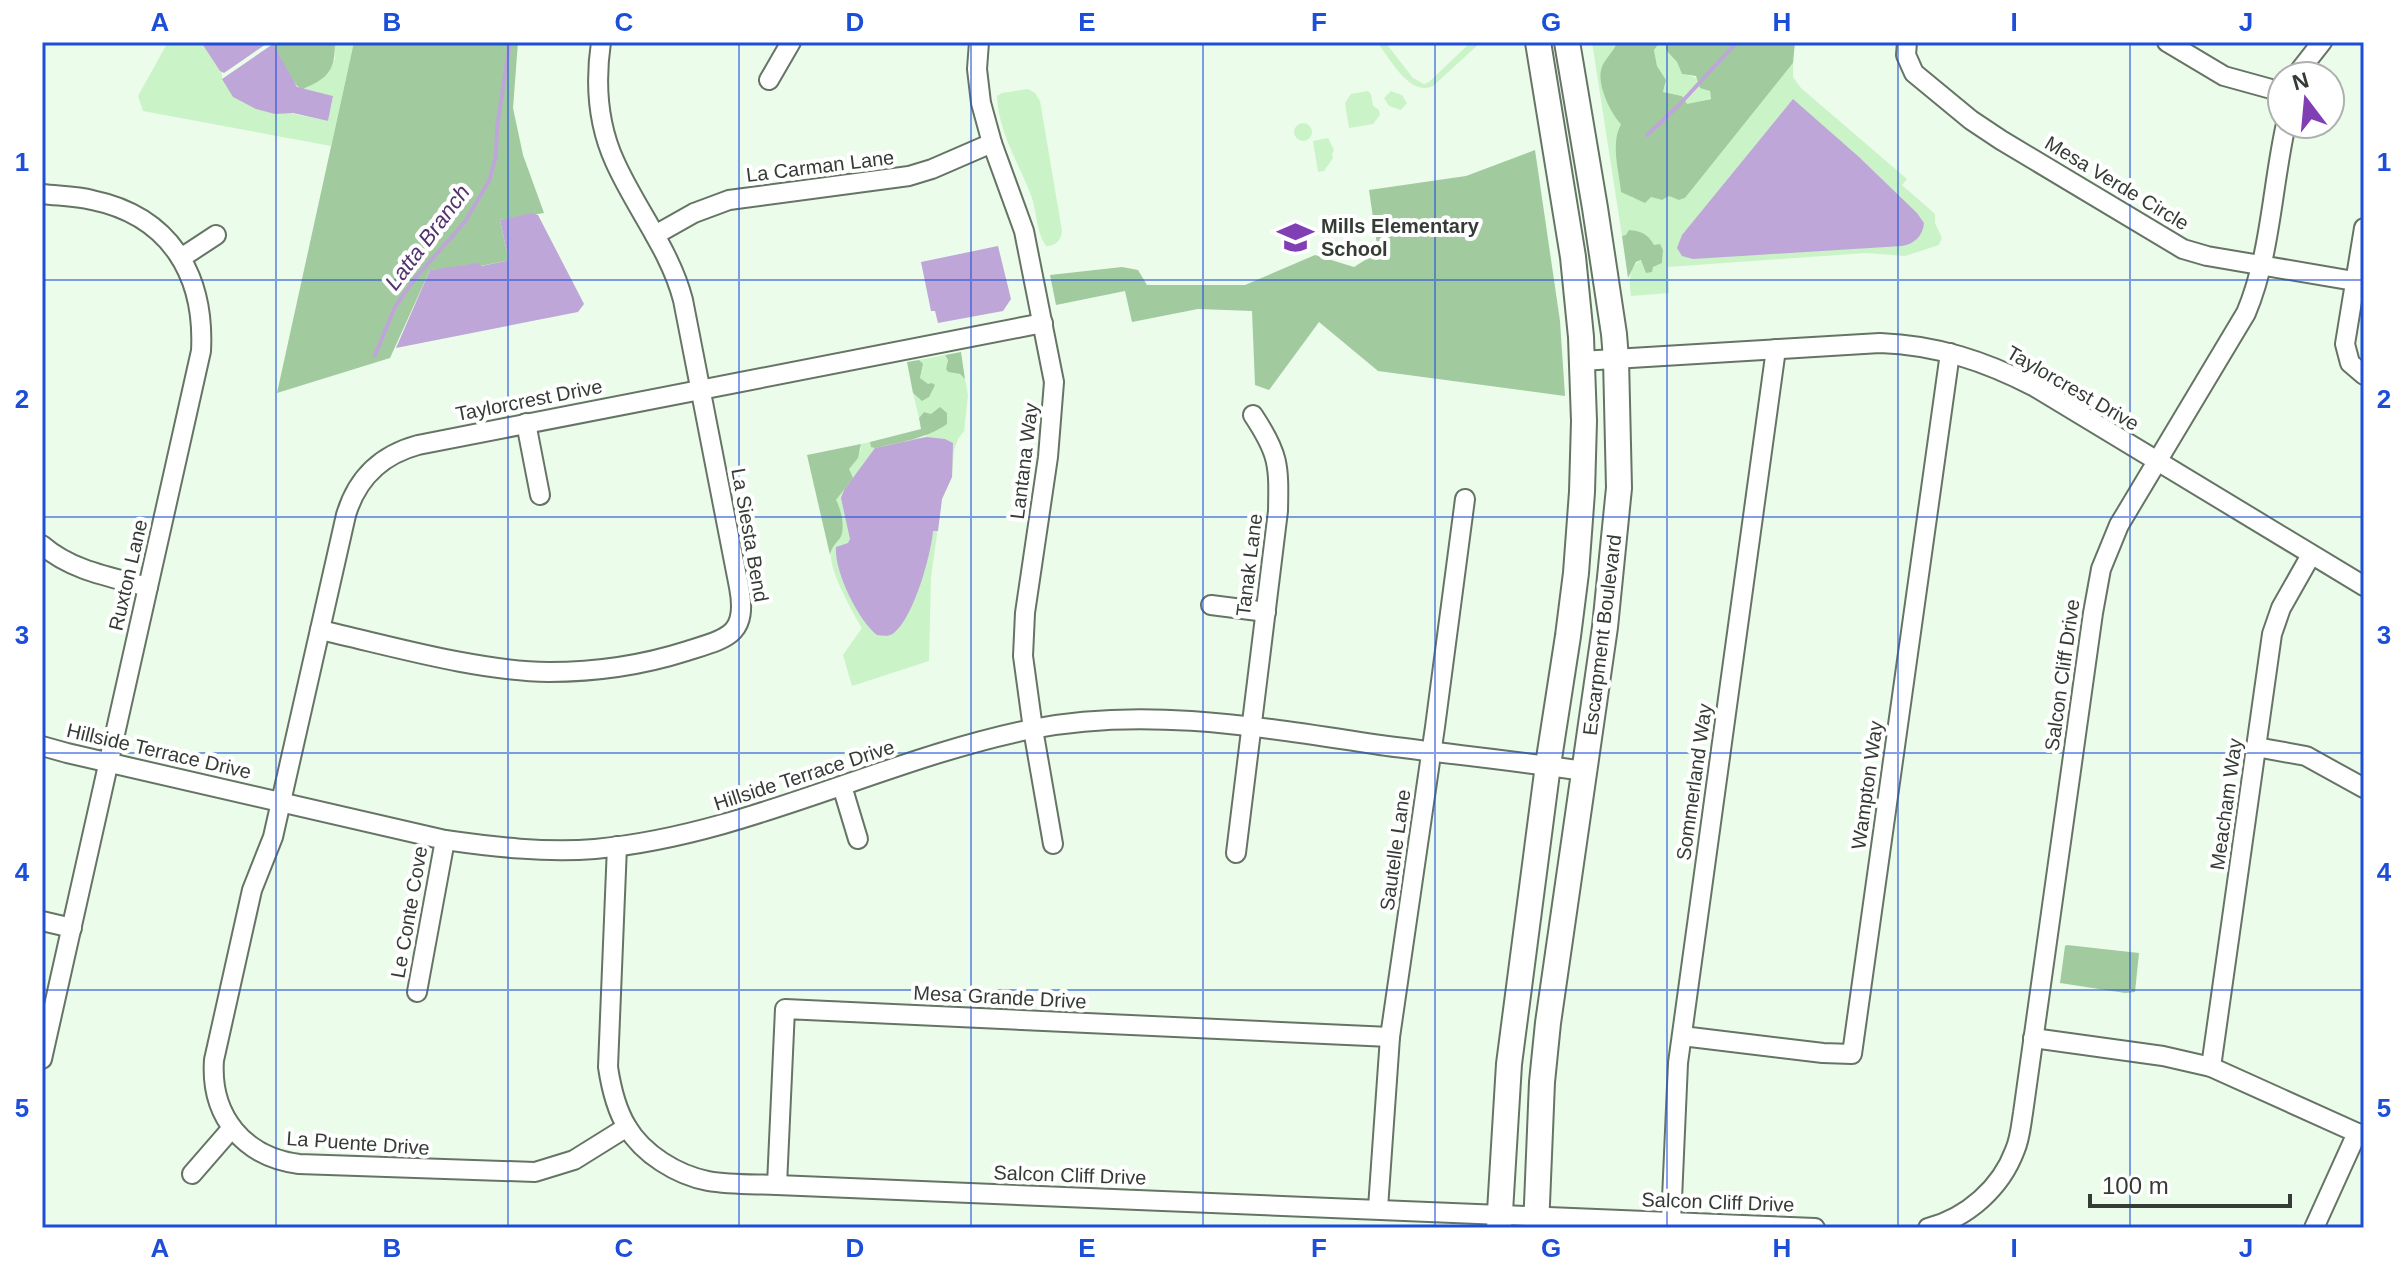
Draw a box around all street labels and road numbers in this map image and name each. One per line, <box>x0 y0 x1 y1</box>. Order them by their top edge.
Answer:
street label: Mesa Verde Circle <box>2041 131 2193 235</box>
street label: La Carman Lane <box>745 146 895 186</box>
street label: Taylorcrest Drive <box>2003 341 2143 435</box>
street label: Taylorcrest Drive <box>454 375 604 425</box>
street label: Lantana Way <box>1006 402 1042 520</box>
street label: La Siesta Bend <box>727 466 773 604</box>
street label: Tanak Lane <box>1232 512 1266 618</box>
street label: Ruxton Lane <box>105 517 151 633</box>
street label: Escarpment Boulevard <box>1579 533 1625 737</box>
street label: Salcon Cliff Drive <box>2040 598 2084 752</box>
street label: Sommerland Way <box>1672 702 1716 862</box>
street label: Hillside Terrace Drive <box>65 719 253 783</box>
street label: Wampton Way <box>1847 719 1887 851</box>
street label: Hillside Terrace Drive <box>711 735 897 815</box>
street label: Meacham Way <box>2206 737 2246 871</box>
street label: Sautelle Lane <box>1376 788 1414 912</box>
street label: Le Conte Cove <box>387 844 431 980</box>
street label: Mesa Grande Drive <box>913 981 1087 1013</box>
street label: La Puente Drive <box>286 1127 430 1159</box>
street label: Salcon Cliff Drive <box>993 1161 1147 1189</box>
street label: Salcon Cliff Drive <box>1641 1188 1795 1216</box>

